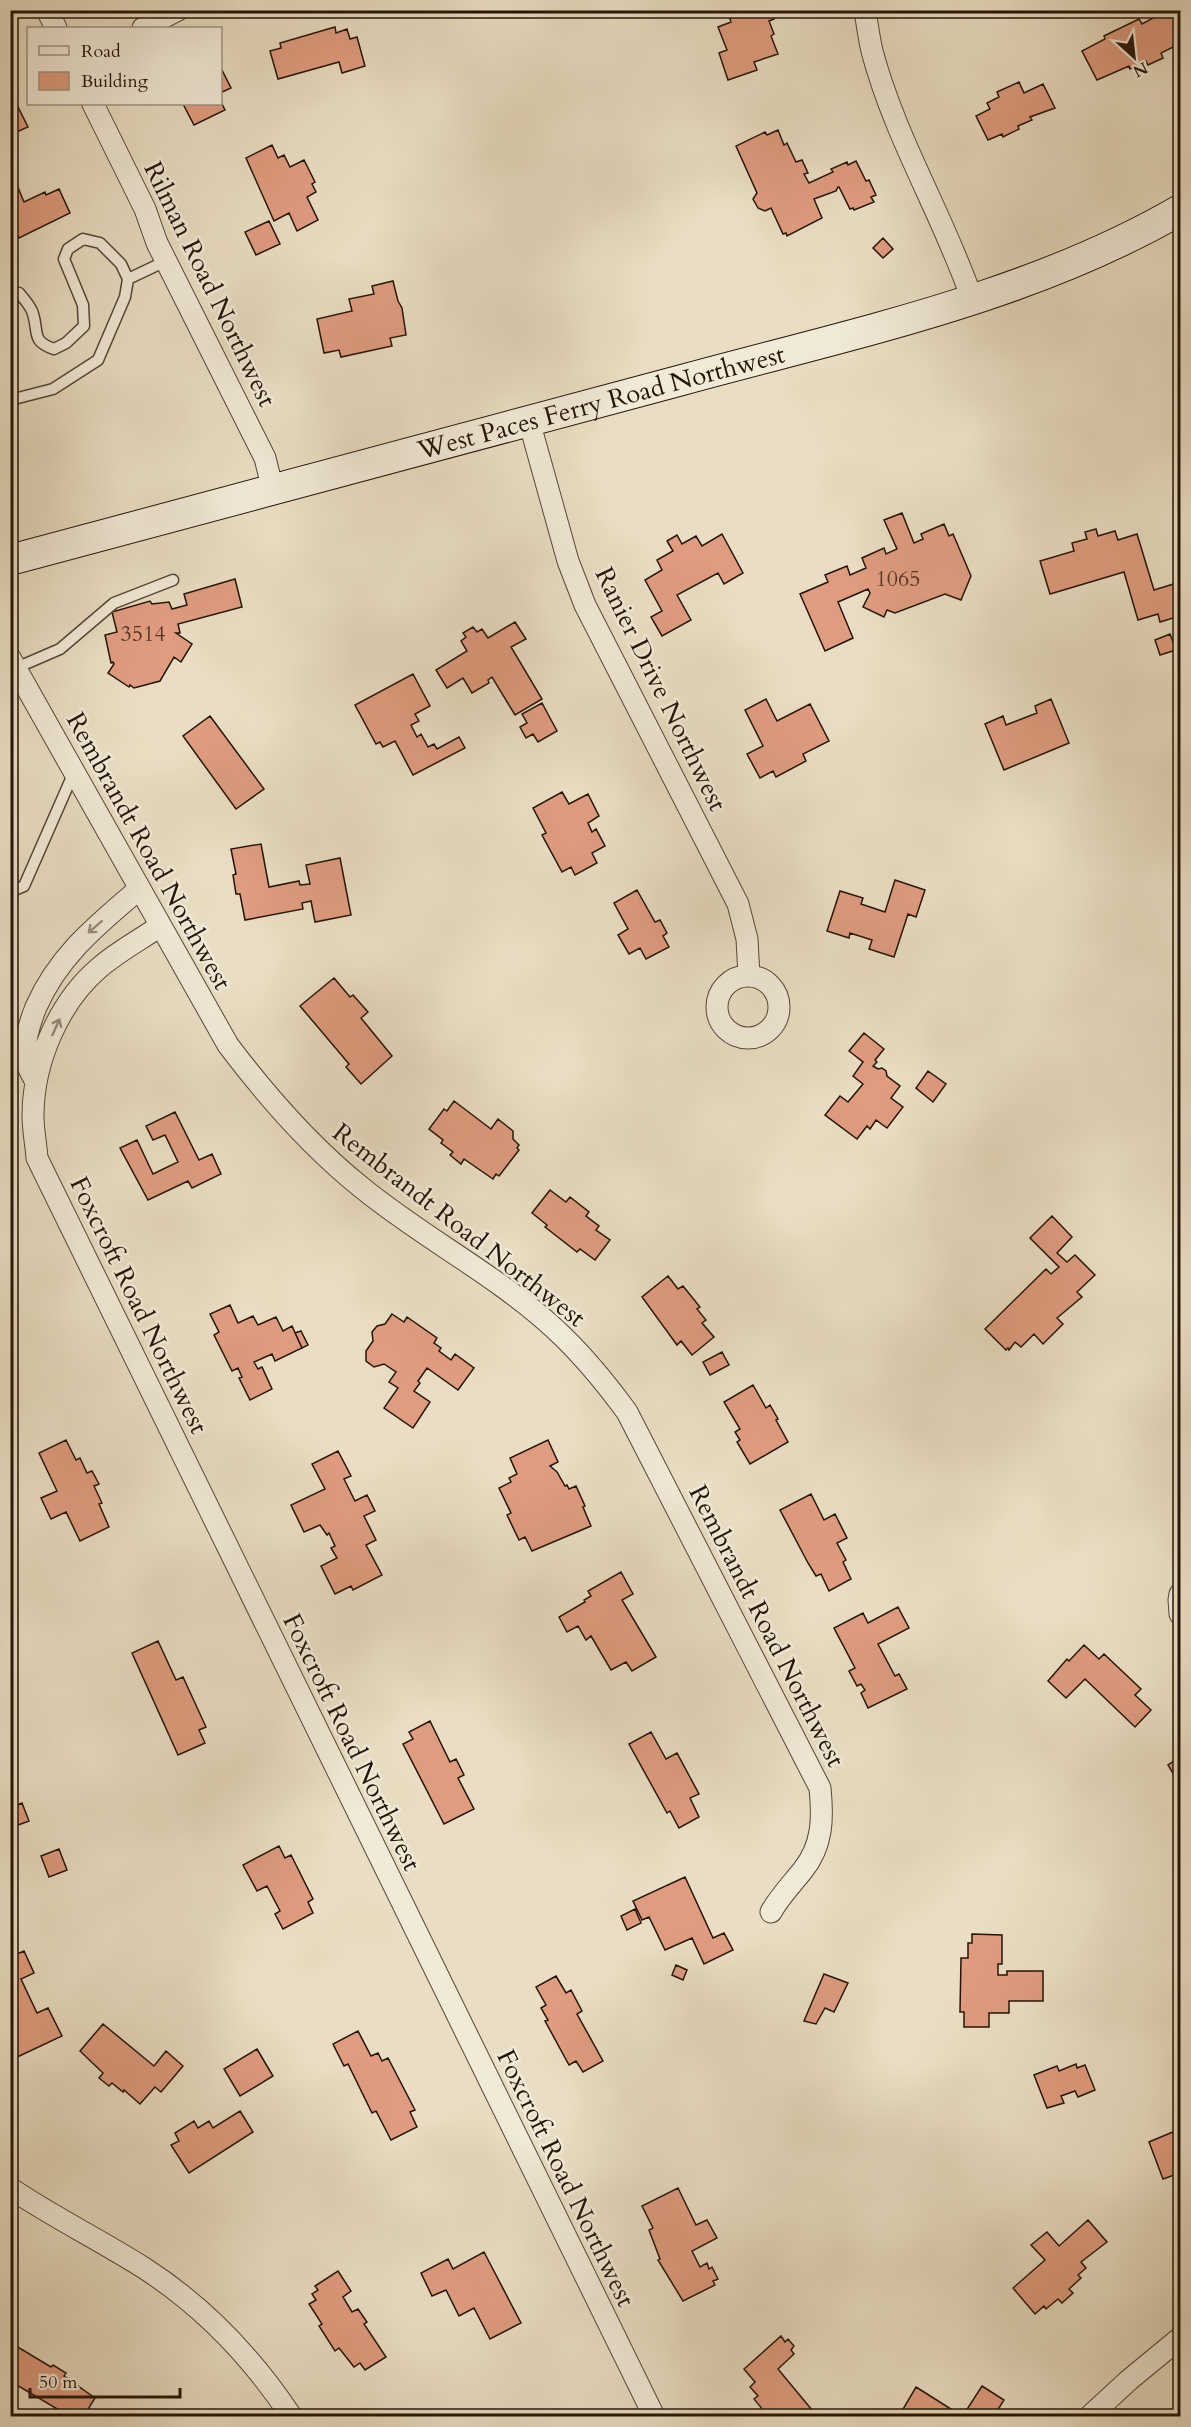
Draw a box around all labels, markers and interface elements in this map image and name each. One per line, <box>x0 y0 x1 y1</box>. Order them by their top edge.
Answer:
legend <box>27 27 222 105</box>
north arrow <box>1104 27 1164 87</box>
text: Road <box>81 39 121 64</box>
text: N <box>1129 57 1152 82</box>
text: Building <box>81 69 149 94</box>
street label: Rilman Road Northwest <box>135 156 285 412</box>
street label: West Paces Ferry Road Northwest <box>413 336 788 468</box>
street label: Ranier Drive Northwest <box>587 561 735 817</box>
house number: 1065 <box>875 564 921 594</box>
house number: 3514 <box>120 619 166 649</box>
street label: Rembrandt Road Northwest <box>58 706 240 996</box>
one-way arrow <box>88 920 103 934</box>
one-way arrow <box>50 1019 62 1037</box>
street label: Rembrandt Road Northwest <box>325 1115 593 1335</box>
street label: Foxcroft Road Northwest <box>61 1171 217 1439</box>
street label: Rembrandt Road Northwest <box>681 1479 853 1773</box>
street label: Foxcroft Road Northwest <box>274 1608 430 1876</box>
street label: Foxcroft Road Northwest <box>488 2044 644 2312</box>
scale bar <box>30 2361 180 2399</box>
text: 50 m <box>39 2370 78 2395</box>

